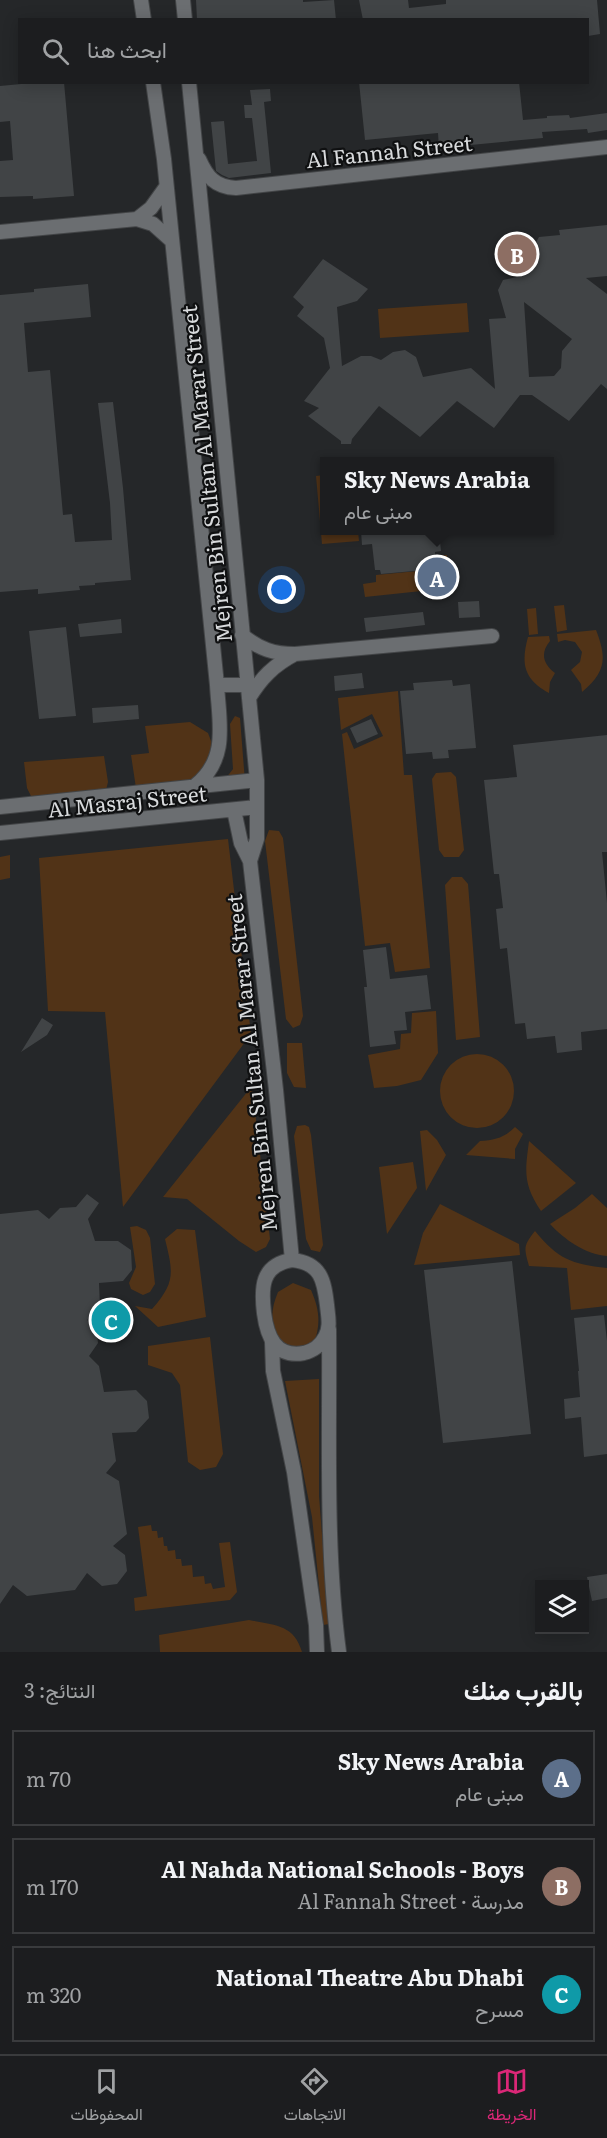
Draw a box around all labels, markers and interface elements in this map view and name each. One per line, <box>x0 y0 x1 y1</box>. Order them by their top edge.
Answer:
search box <box>18 18 589 84</box>
text: ابحث هنا <box>87 32 167 65</box>
icon: search <box>39 35 72 68</box>
street label: Al Fannah Street <box>304 126 474 174</box>
pin: B <box>498 232 536 276</box>
street label: Mejren Bin Sultan Al Marar Street <box>172 303 238 644</box>
popup <box>320 457 554 535</box>
text: Sky News Arabia <box>344 462 530 495</box>
text: مبنى عام <box>344 495 413 525</box>
pin: A <box>418 554 456 600</box>
your location <box>267 575 296 604</box>
street label: Al Masraj Street <box>46 776 209 824</box>
street label: Mejren Bin Sultan Al Marar Street <box>217 892 283 1233</box>
pin: C <box>92 1298 130 1342</box>
map controls <box>535 1580 589 1634</box>
button: layers <box>535 1580 589 1634</box>
text: بالقرب منك <box>464 1669 583 1708</box>
text: النتائج: 3 <box>24 1674 95 1704</box>
text: Sky News Arabia <box>338 1744 524 1777</box>
text: 70 m <box>26 1763 71 1793</box>
text: A <box>554 1763 569 1793</box>
text: مبنى عام <box>455 1777 524 1807</box>
text: Al Nahda National Schools - Boys <box>161 1852 524 1885</box>
text: 170 m <box>26 1871 79 1901</box>
text: B <box>555 1871 568 1901</box>
text: مدرسة · Al Fannah Street <box>298 1885 524 1915</box>
text: National Theatre Abu Dhabi <box>216 1960 524 1993</box>
text: 320 m <box>26 1979 81 2009</box>
text: C <box>554 1979 569 2009</box>
text: مسرح <box>475 1993 524 2023</box>
tab: المحفوظات <box>71 2065 143 2129</box>
tab: الاتجاهات <box>284 2065 346 2129</box>
tab: الخريطة <box>487 2065 536 2129</box>

